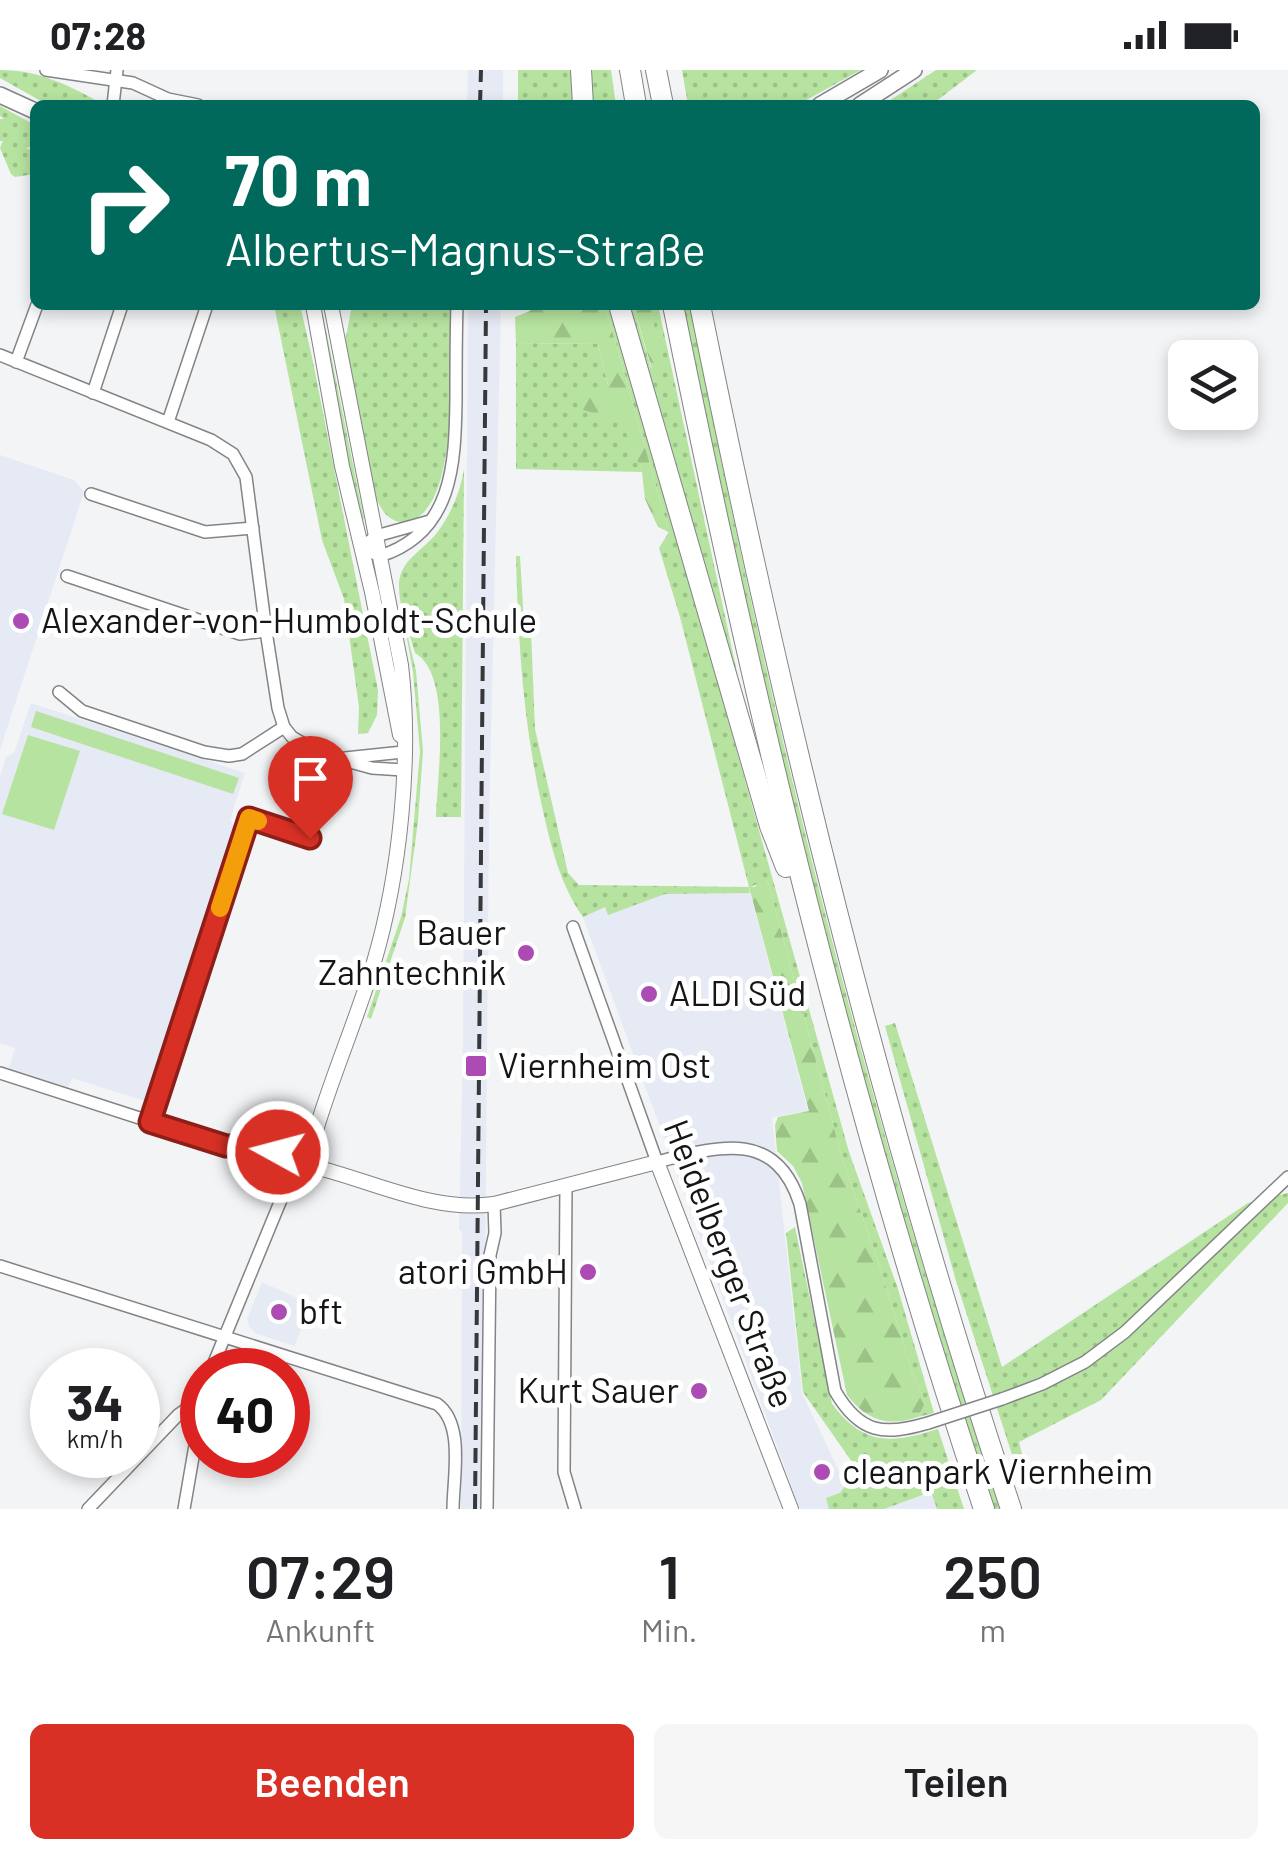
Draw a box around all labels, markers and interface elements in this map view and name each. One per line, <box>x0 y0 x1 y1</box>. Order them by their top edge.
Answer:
text: 07:28 <box>50 12 146 58</box>
text: 70 m <box>225 136 372 220</box>
icon: right <box>60 140 190 270</box>
text: Albertus-Magnus-Straße <box>225 221 706 275</box>
map controls <box>1168 340 1258 430</box>
button: layers <box>1168 340 1258 430</box>
place label: Alexander-von-Humboldt-Schule <box>41 598 537 640</box>
marker: Alexander-von-Humboldt-Schule <box>10 610 32 632</box>
pin <box>268 736 353 839</box>
icon: arrive <box>283 751 338 806</box>
place label: Bauer Zahntechnik <box>318 910 506 992</box>
marker: Bauer Zahntechnik <box>515 942 537 964</box>
place label: ALDI Süd <box>669 971 806 1013</box>
marker: ALDI Süd <box>638 983 660 1005</box>
place label: Viernheim Ost <box>498 1043 711 1085</box>
marker: Viernheim Ost <box>463 1053 489 1079</box>
position arrow <box>226 1100 330 1204</box>
street label: Heidelberger Straße <box>657 1113 805 1413</box>
place label: atori GmbH <box>398 1249 568 1291</box>
marker: atori GmbH <box>577 1261 599 1283</box>
place label: bft <box>299 1289 343 1331</box>
marker: bft <box>268 1301 290 1323</box>
speed limit sign: 40 <box>180 1348 310 1478</box>
place label: Kurt Sauer <box>517 1368 679 1410</box>
text: 34 <box>66 1371 124 1431</box>
marker: Kurt Sauer <box>688 1380 710 1402</box>
text: km/h <box>67 1423 123 1453</box>
place label: cleanpark Viernheim <box>842 1449 1153 1491</box>
marker: cleanpark Viernheim <box>811 1461 833 1483</box>
text: 07:29 <box>246 1539 395 1611</box>
text: 1 <box>659 1539 680 1611</box>
text: 250 <box>943 1539 1042 1611</box>
text: Ankunft <box>265 1610 376 1648</box>
text: Min. <box>641 1610 697 1648</box>
text: m <box>979 1610 1006 1648</box>
button: Beenden <box>30 1724 634 1839</box>
button: Teilen <box>654 1724 1258 1839</box>

